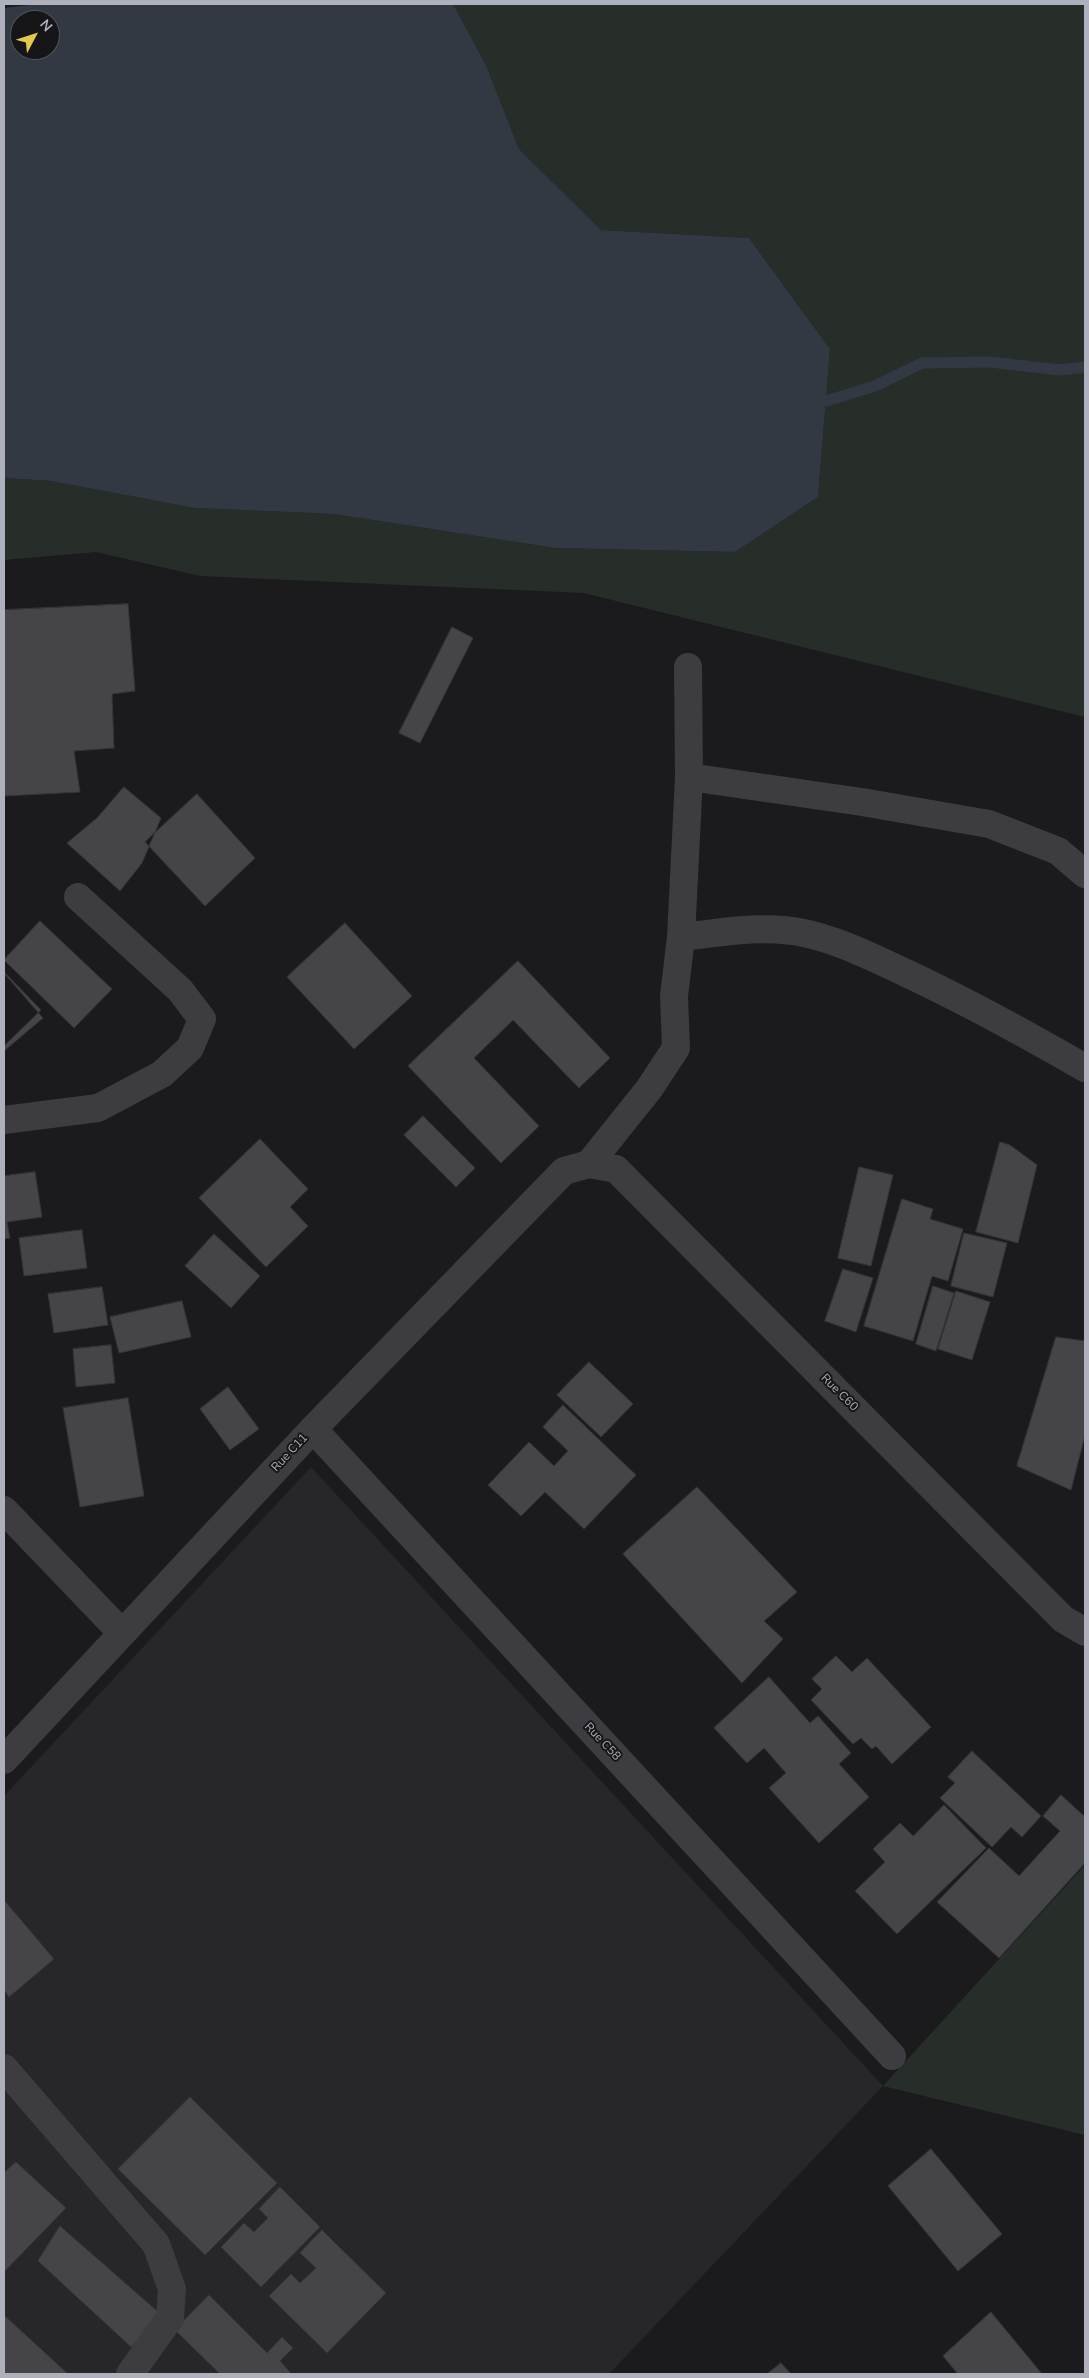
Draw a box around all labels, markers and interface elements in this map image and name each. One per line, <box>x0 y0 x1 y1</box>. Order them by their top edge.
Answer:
north arrow <box>10 10 60 60</box>
text: N <box>35 16 57 36</box>
street label: Rue C60 <box>817 1371 861 1415</box>
street label: Rue C11 <box>269 1431 311 1475</box>
street label: Rue C58 <box>581 1720 623 1764</box>

